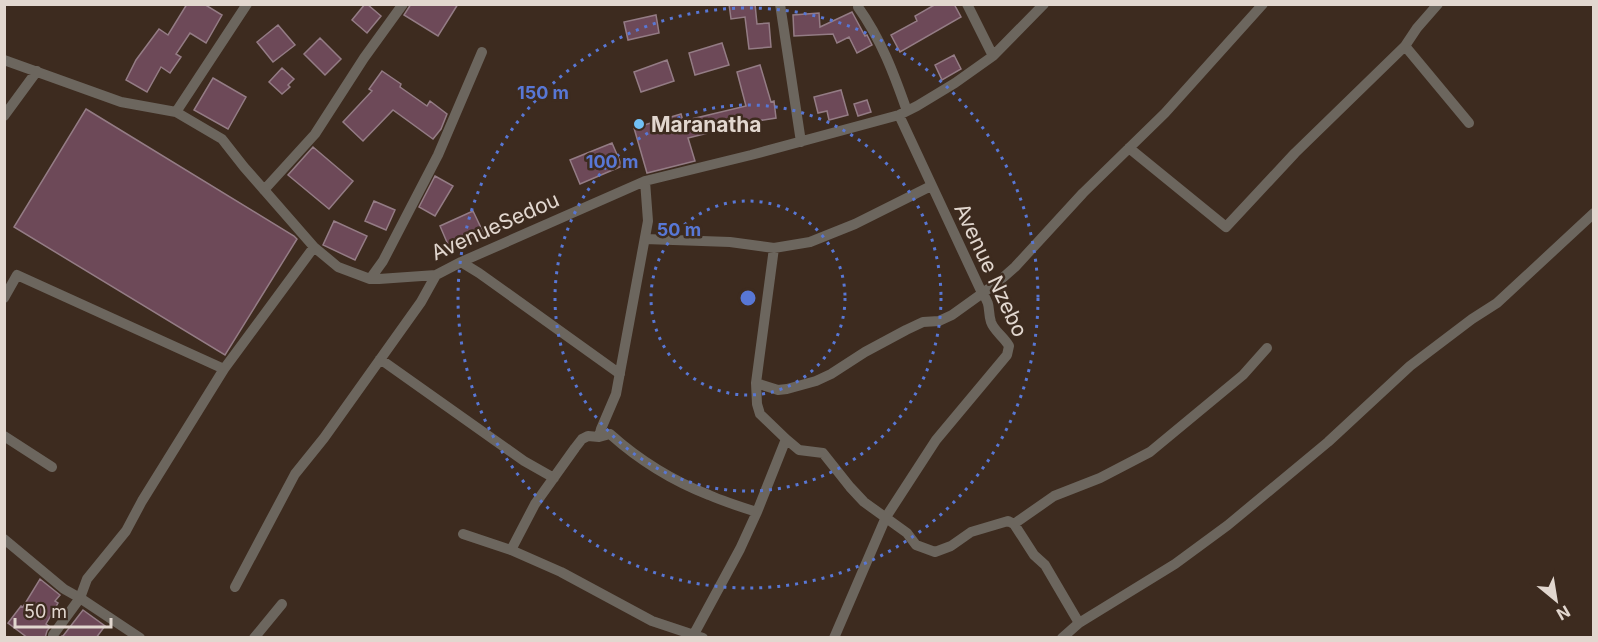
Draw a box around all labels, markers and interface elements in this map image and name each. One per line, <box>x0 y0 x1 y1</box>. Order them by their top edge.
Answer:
text: 150 m <box>517 82 569 103</box>
place label: Maranatha <box>651 112 762 137</box>
marker: Maranatha <box>632 117 646 131</box>
text: 100 m <box>586 151 638 172</box>
street label: AvenueSedou <box>427 187 563 265</box>
street label: Avenue Nzebo <box>949 199 1033 341</box>
text: 50 m <box>657 219 701 240</box>
centre of rings <box>738 288 758 308</box>
north arrow <box>1526 570 1586 630</box>
scale bar <box>15 591 111 629</box>
text: 50 m <box>24 601 67 622</box>
text: N <box>1553 601 1574 625</box>

